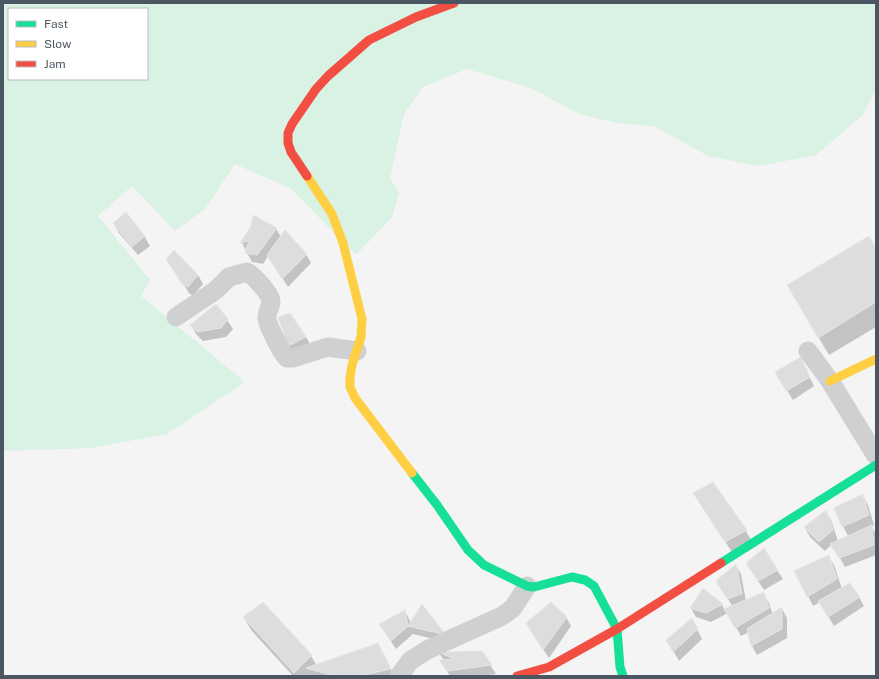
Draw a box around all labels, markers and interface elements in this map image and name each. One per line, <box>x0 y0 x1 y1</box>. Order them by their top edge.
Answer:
legend <box>8 8 148 80</box>
text: Fast <box>44 17 69 31</box>
text: Slow <box>44 37 72 51</box>
text: Jam <box>44 57 66 71</box>

